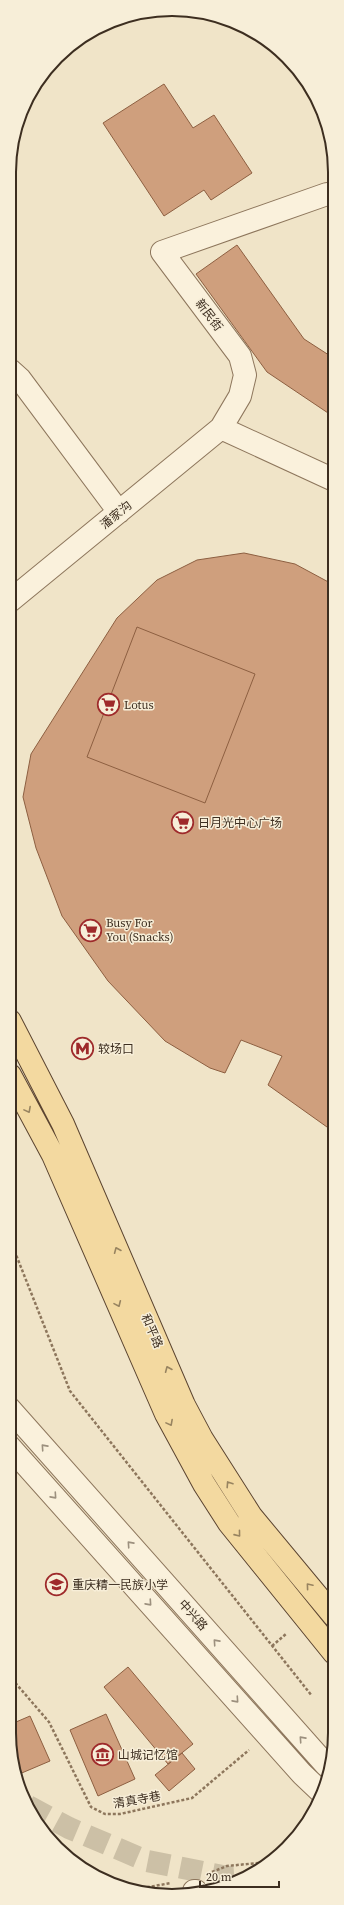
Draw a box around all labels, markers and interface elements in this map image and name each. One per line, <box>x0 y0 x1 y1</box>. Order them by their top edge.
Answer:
street label: 新民街 <box>192 296 226 334</box>
street label: 潘家沟 <box>97 497 135 533</box>
supermarket icon: Lotus <box>96 692 122 718</box>
place label: Lotus <box>124 697 154 713</box>
supermarket icon: 日月光中心广场 <box>169 810 195 836</box>
place label: 日月光中心广场 <box>198 815 282 831</box>
place label: Busy For You (Snacks) <box>106 915 174 945</box>
supermarket icon: Busy For You (Snacks) <box>78 917 104 943</box>
metro station icon: 较场口 <box>69 1036 95 1062</box>
place label: 较场口 <box>98 1041 134 1057</box>
one-way arrow <box>23 1105 31 1113</box>
one-way arrow <box>114 1246 122 1254</box>
one-way arrow <box>113 1300 121 1307</box>
street label: 和平路 <box>138 1311 166 1351</box>
one-way arrow <box>165 1366 173 1374</box>
one-way arrow <box>165 1418 173 1426</box>
one-way arrow <box>41 1444 48 1452</box>
one-way arrow <box>227 1481 234 1488</box>
one-way arrow <box>49 1491 56 1498</box>
one-way arrow <box>233 1529 240 1536</box>
one-way arrow <box>128 1542 135 1549</box>
school or university icon: 重庆精一民族小学 <box>43 1572 69 1598</box>
place label: 重庆精一民族小学 <box>72 1577 168 1593</box>
one-way arrow <box>306 1583 313 1591</box>
street label: 中兴路 <box>175 1596 211 1634</box>
one-way arrow <box>145 1599 152 1606</box>
one-way arrow <box>214 1639 221 1646</box>
one-way arrow <box>231 1695 239 1703</box>
one-way arrow <box>300 1736 307 1744</box>
museum icon: 山城记忆馆 <box>89 1742 115 1768</box>
place label: 山城记忆馆 <box>118 1747 178 1763</box>
street label: 清真寺巷 <box>112 1788 162 1812</box>
scale bar <box>200 1863 279 1889</box>
text: 20 m <box>206 1869 232 1885</box>

